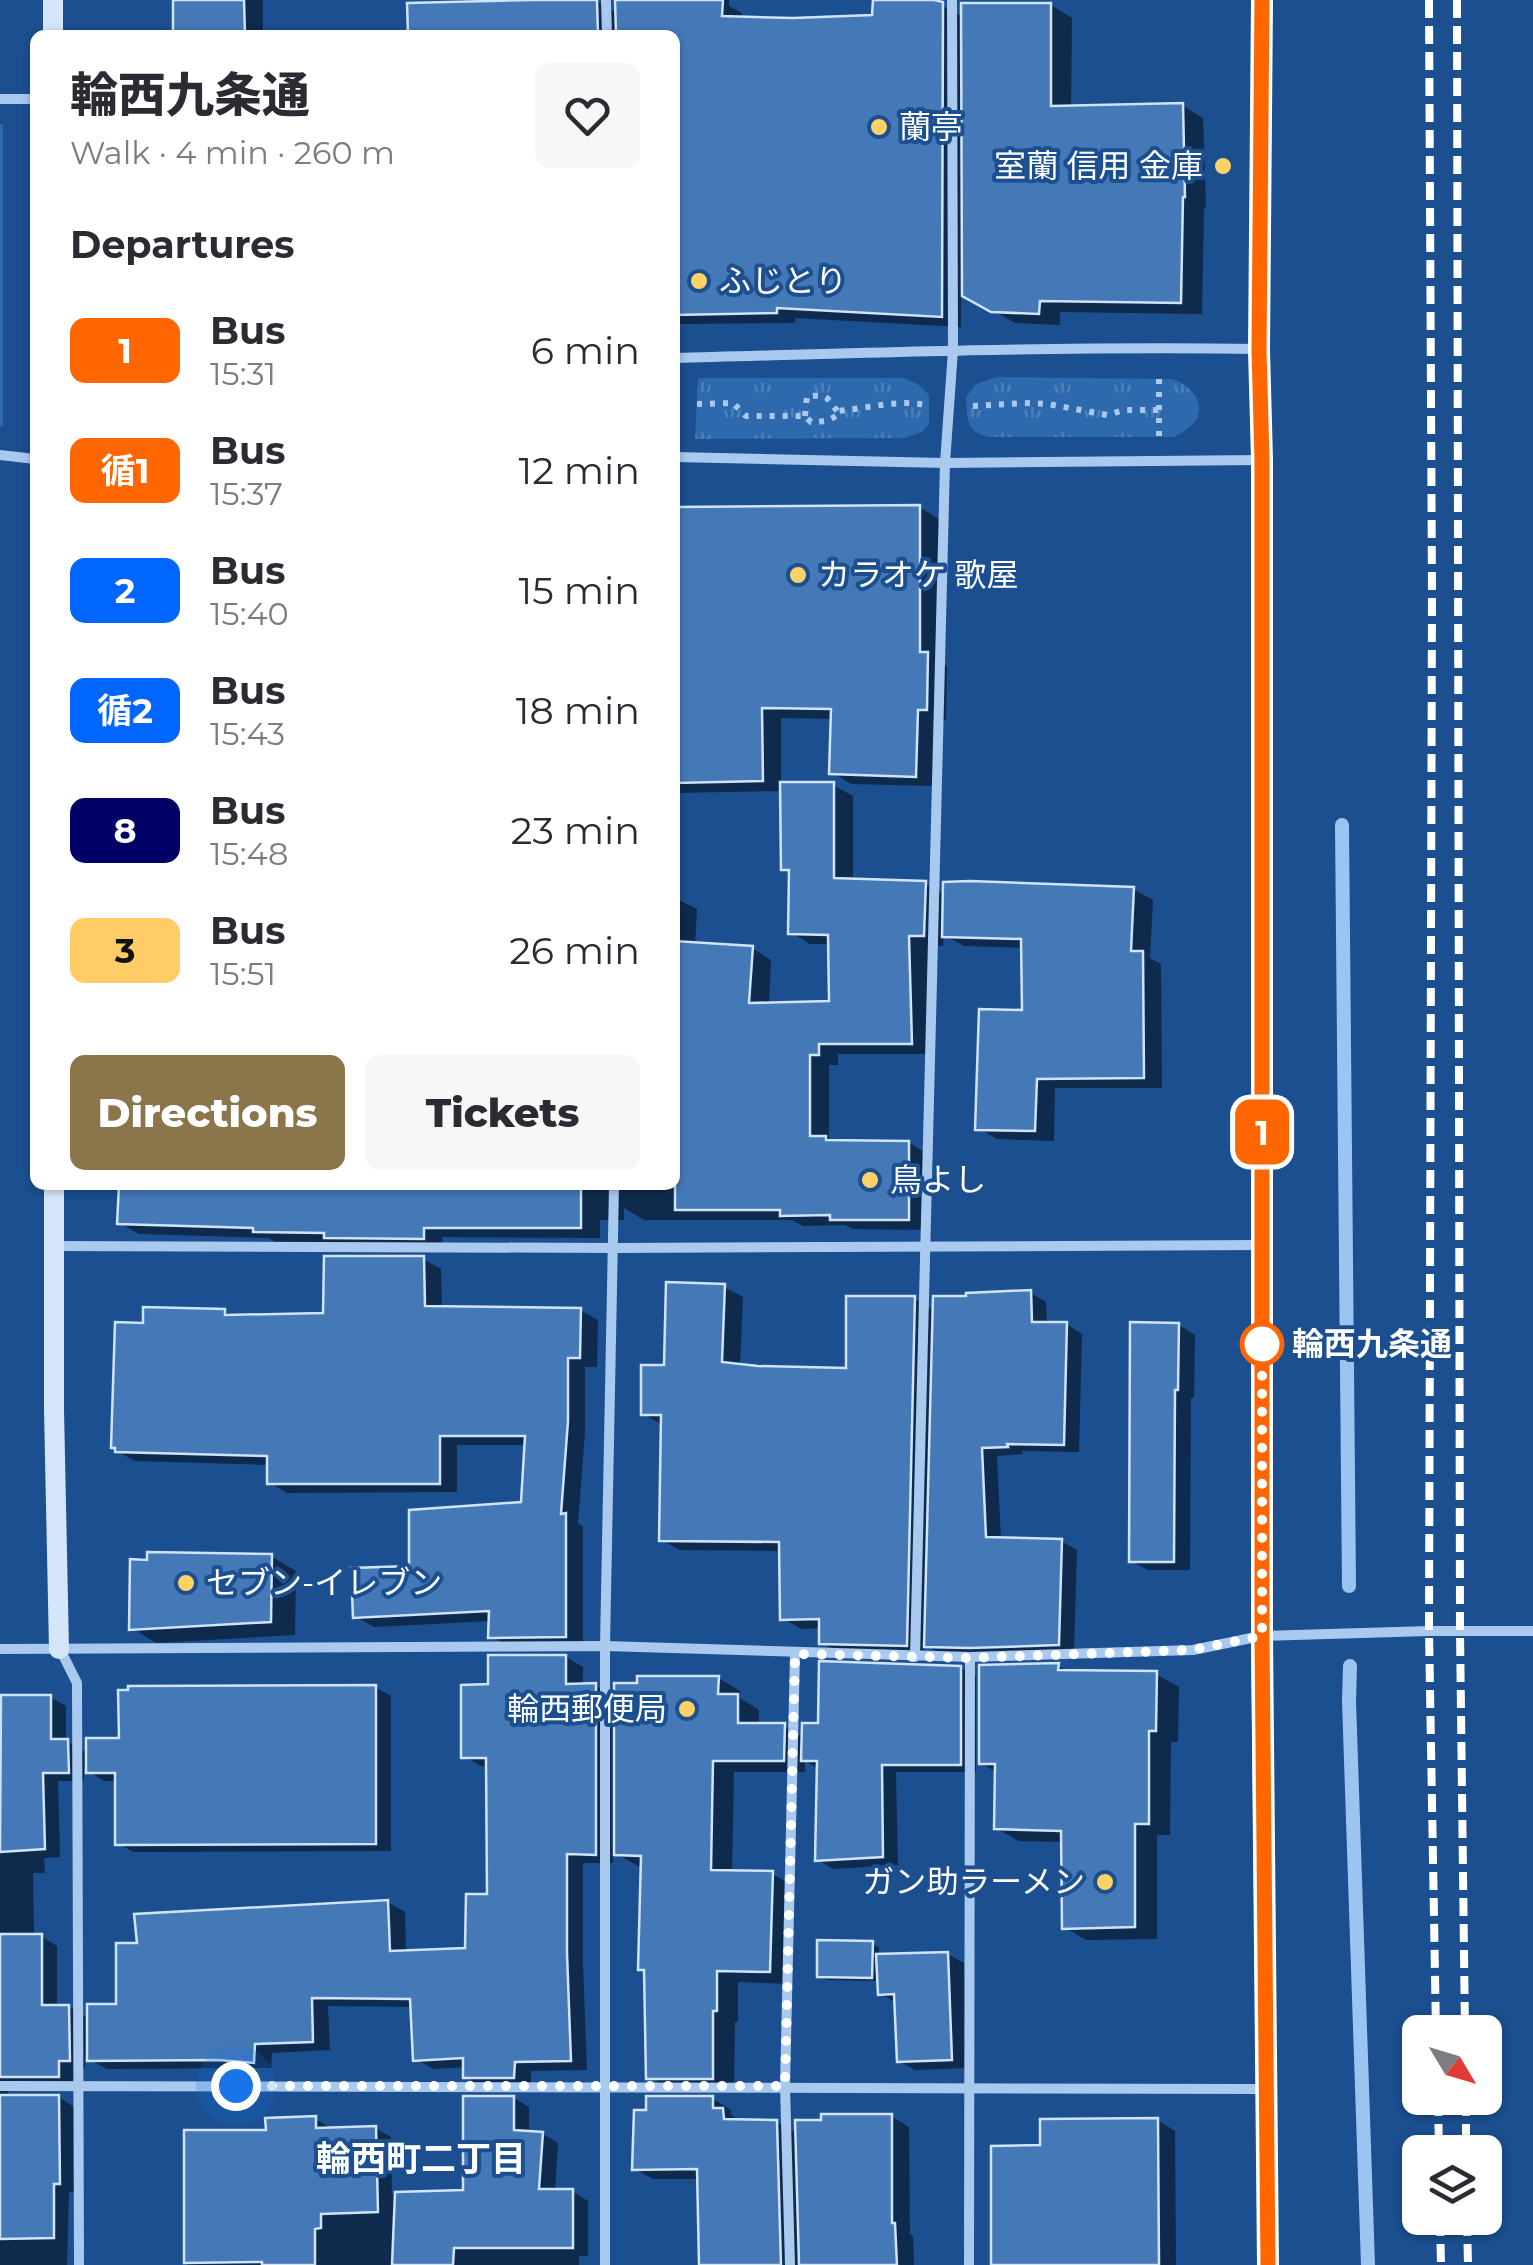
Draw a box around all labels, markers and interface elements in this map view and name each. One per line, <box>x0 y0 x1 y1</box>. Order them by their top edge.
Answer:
button: heart <box>535 63 640 168</box>
text: 輪西九条通 <box>70 66 310 124</box>
place label: 蘭亭 <box>899 107 963 146</box>
marker: 蘭亭 <box>868 116 890 138</box>
text: Walk · 4 min · 260 m <box>70 133 395 172</box>
place label: 室蘭 信用 金庫 <box>994 146 1203 185</box>
marker: 室蘭 信用 金庫 <box>1212 155 1234 177</box>
text: Departures <box>70 221 294 268</box>
place label: ふじとり <box>719 261 847 300</box>
marker: ふじとり <box>688 270 710 292</box>
text: Bus <box>210 307 285 354</box>
text: 6 min <box>531 327 640 374</box>
text: 1 <box>118 329 132 372</box>
text: 15:31 <box>210 354 276 393</box>
text: Bus <box>210 427 285 474</box>
text: 12 min <box>519 447 640 494</box>
text: 循1 <box>101 449 149 492</box>
text: 15:37 <box>210 474 283 513</box>
text: Bus <box>210 547 285 594</box>
place label: カラオケ 歌屋 <box>818 555 1018 594</box>
marker: カラオケ 歌屋 <box>787 564 809 586</box>
text: 15 min <box>519 567 640 614</box>
text: 2 <box>115 569 135 612</box>
text: 15:40 <box>210 594 289 633</box>
text: Bus <box>210 667 285 714</box>
text: 18 min <box>516 687 640 734</box>
text: 循2 <box>97 689 153 732</box>
text: 15:43 <box>210 714 285 753</box>
text: Bus <box>210 787 285 834</box>
text: 23 min <box>511 807 640 854</box>
text: 8 <box>113 809 137 852</box>
text: 15:48 <box>210 834 288 873</box>
text: Bus <box>210 907 285 954</box>
text: 26 min <box>509 927 640 974</box>
text: 3 <box>115 929 135 972</box>
text: 15:51 <box>210 954 276 993</box>
button: Directions <box>70 1055 345 1170</box>
button: Tickets <box>365 1055 640 1170</box>
line badge: 1 <box>1230 1100 1294 1164</box>
text: 1 <box>1255 1111 1269 1154</box>
place label: 鳥よし <box>890 1160 986 1199</box>
marker: 鳥よし <box>859 1169 881 1191</box>
marker: 輪西九条通 <box>1241 1323 1283 1365</box>
place label: 輪西九条通 <box>1292 1324 1452 1363</box>
place label: セブン-イレブン <box>206 1563 442 1602</box>
marker: セブン-イレブン <box>175 1572 197 1594</box>
place label: 輪西郵便局 <box>507 1689 667 1728</box>
marker: 輪西郵便局 <box>676 1698 698 1720</box>
place label: ガン助ラーメン <box>862 1862 1085 1901</box>
marker: ガン助ラーメン <box>1094 1871 1116 1893</box>
north arrow <box>1402 2015 1502 2115</box>
map controls <box>1402 2015 1502 2235</box>
your location <box>211 2061 261 2111</box>
button: layers <box>1402 2135 1502 2235</box>
district label: 輪西町二丁目 <box>316 2137 526 2180</box>

